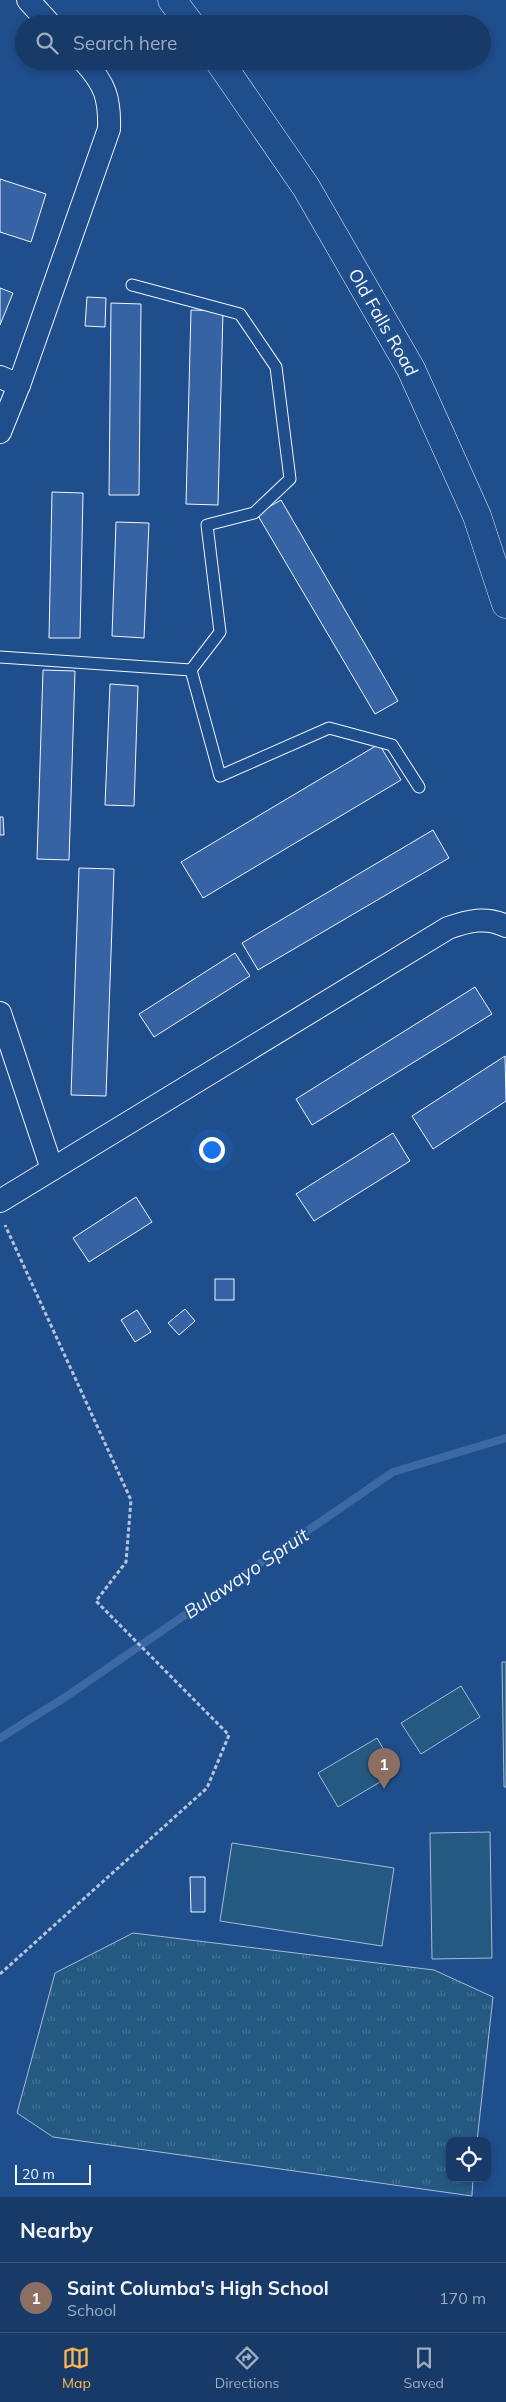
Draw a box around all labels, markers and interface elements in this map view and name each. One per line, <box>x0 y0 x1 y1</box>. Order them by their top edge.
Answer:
search box <box>15 15 491 70</box>
icon: search <box>33 29 61 57</box>
text: Search here <box>73 31 177 55</box>
street label: Old Falls Road <box>344 264 424 379</box>
your location <box>199 1137 225 1163</box>
water label: Bulawayo Spruit <box>179 1522 314 1624</box>
pin: 1 <box>368 1748 400 1789</box>
map controls <box>446 2137 491 2182</box>
button: locate <box>446 2137 491 2182</box>
scale bar <box>15 2162 91 2185</box>
text: 20 m <box>22 2165 55 2183</box>
text: Nearby <box>20 2217 93 2243</box>
text: Saint Columba's High School <box>67 2276 329 2300</box>
text: 1 <box>31 2288 41 2308</box>
text: 170 m <box>439 2288 486 2308</box>
text: School <box>67 2300 116 2320</box>
tab: Map <box>62 2344 91 2392</box>
tab: Directions <box>215 2344 280 2392</box>
tab: Saved <box>404 2344 444 2392</box>

